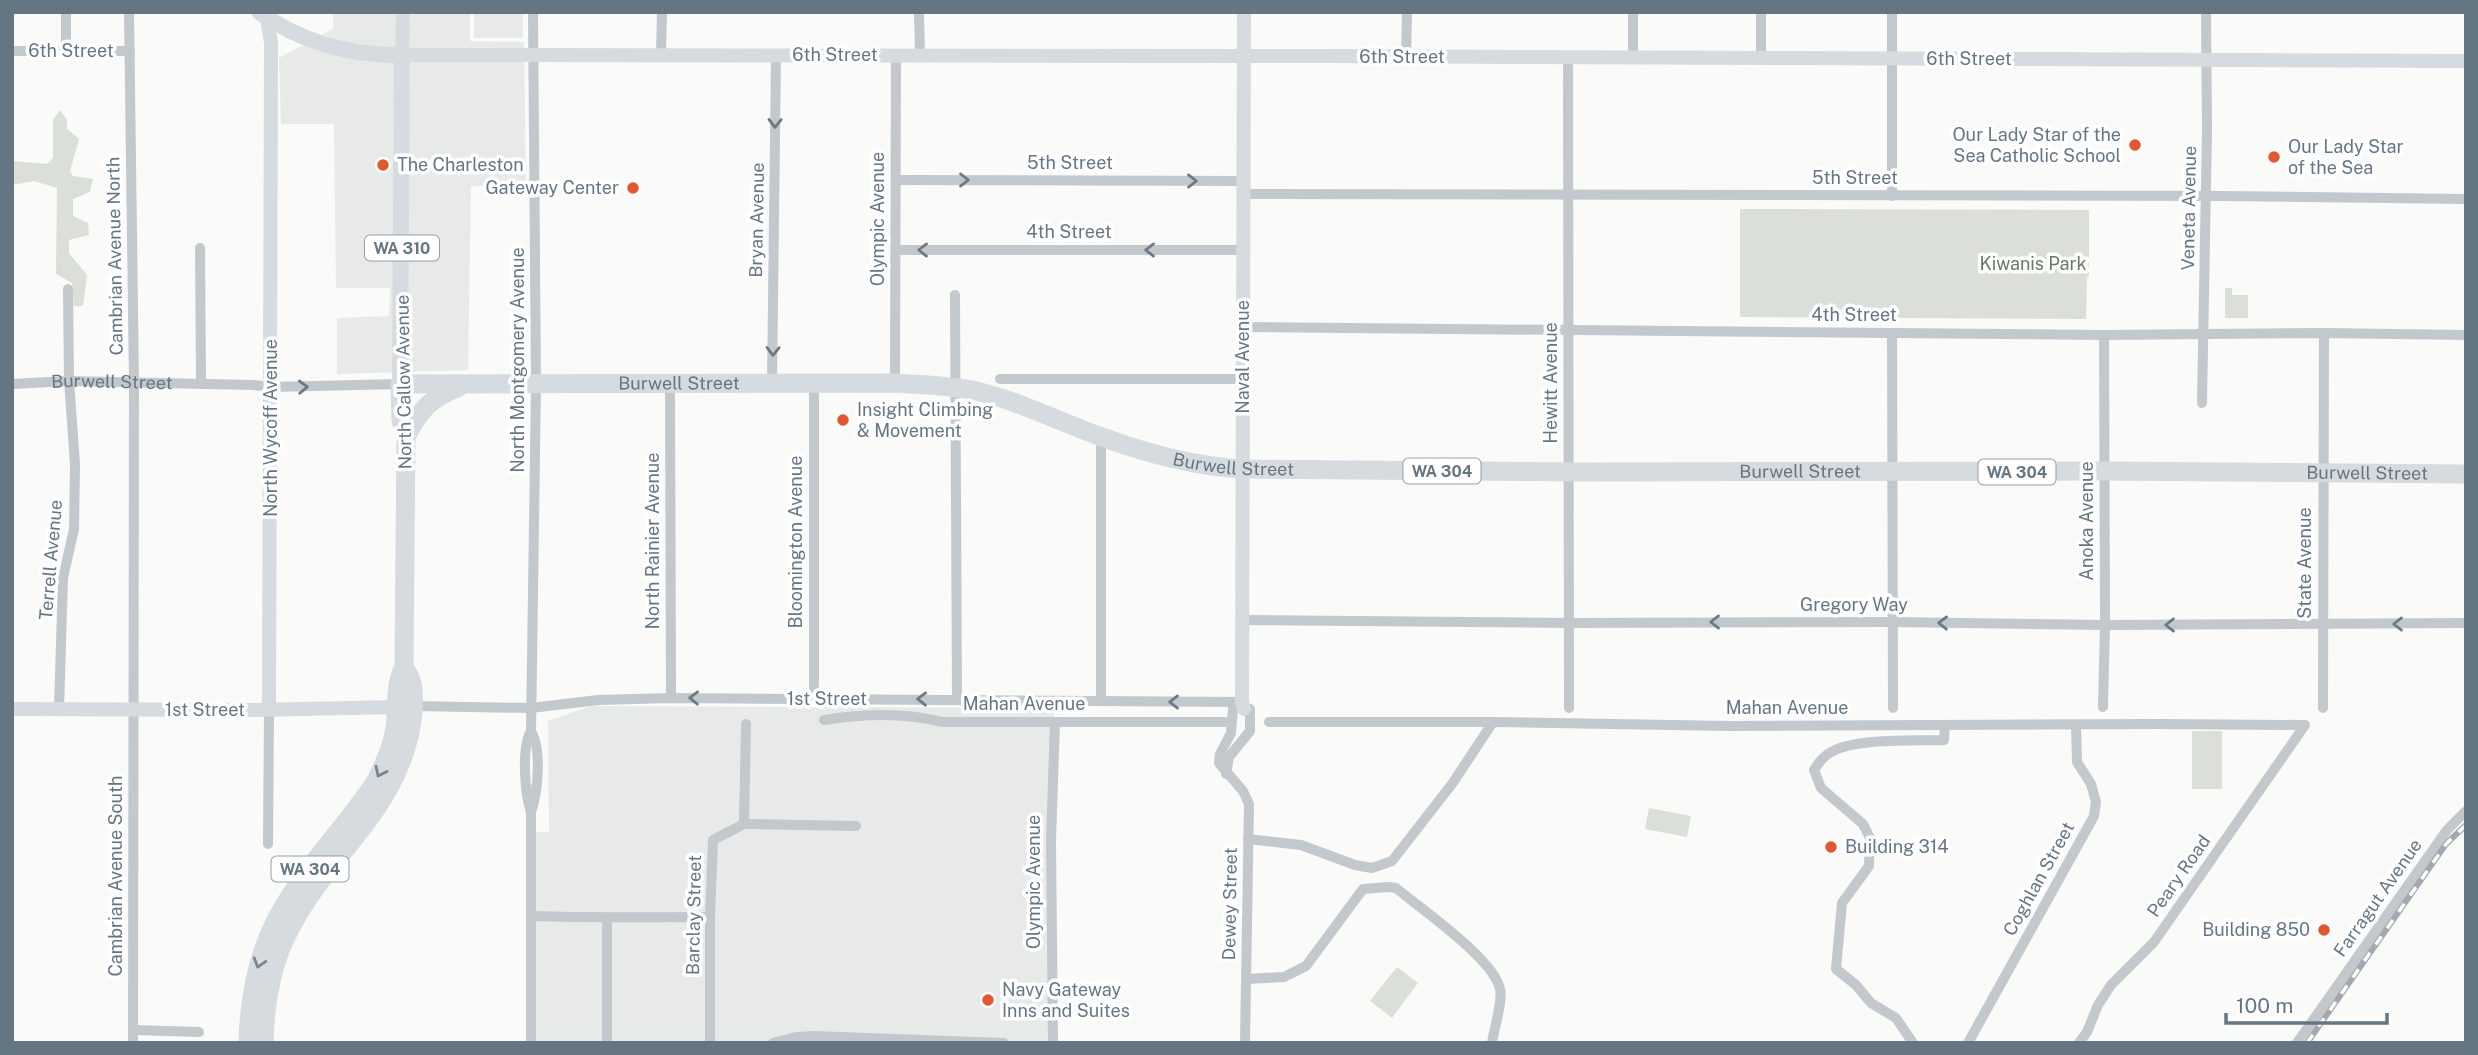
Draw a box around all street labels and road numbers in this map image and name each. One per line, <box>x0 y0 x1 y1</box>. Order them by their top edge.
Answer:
street label: 6th Street <box>28 40 114 61</box>
street label: 6th Street <box>792 44 878 65</box>
street label: 6th Street <box>1359 46 1445 67</box>
street label: 6th Street <box>1926 48 2012 69</box>
street label: Veneta Avenue <box>2177 145 2200 271</box>
street label: Olympic Avenue <box>867 152 888 286</box>
street label: 5th Street <box>1027 152 1113 173</box>
street label: Cambrian Avenue North <box>102 157 127 355</box>
street label: Bryan Avenue <box>745 162 768 278</box>
street label: 5th Street <box>1812 167 1898 188</box>
street label: 4th Street <box>1026 221 1112 242</box>
road number: WA 310 <box>365 236 439 260</box>
street label: North Montgomery Avenue <box>507 247 528 473</box>
street label: North Callow Avenue <box>391 294 416 470</box>
street label: Naval Avenue <box>1232 300 1253 414</box>
street label: 4th Street <box>1811 304 1897 325</box>
street label: Hewitt Avenue <box>1540 322 1561 444</box>
street label: North Wycoff Avenue <box>260 339 281 517</box>
street label: Burwell Street <box>51 370 173 393</box>
street label: Burwell Street <box>618 372 740 394</box>
street label: Burwell Street <box>1171 448 1294 479</box>
street label: North Rainier Avenue <box>642 453 663 629</box>
street label: Bloomington Avenue <box>785 456 806 628</box>
road number: WA 304 <box>1404 458 1480 484</box>
street label: Burwell Street <box>1739 460 1861 482</box>
road number: WA 304 <box>1979 460 2056 485</box>
street label: Anoka Avenue <box>2076 461 2097 581</box>
street label: Burwell Street <box>2306 462 2428 484</box>
street label: Terrell Avenue <box>35 499 66 621</box>
street label: State Avenue <box>2294 507 2315 619</box>
street label: Gregory Way <box>1800 594 1908 615</box>
street label: 1st Street <box>787 688 867 709</box>
street label: Mahan Avenue <box>963 693 1085 714</box>
street label: Mahan Avenue <box>1726 697 1848 718</box>
street label: 1st Street <box>165 699 245 720</box>
street label: Cambrian Avenue South <box>105 776 126 976</box>
street label: Olympic Avenue <box>1023 815 1044 949</box>
street label: Coghlan Street <box>1999 818 2078 939</box>
street label: Peary Road <box>2143 831 2214 921</box>
street label: Farragut Avenue <box>2329 835 2426 961</box>
street label: Dewey Street <box>1218 847 1241 961</box>
street label: Barclay Street <box>682 855 705 975</box>
road number: WA 304 <box>272 856 348 882</box>

